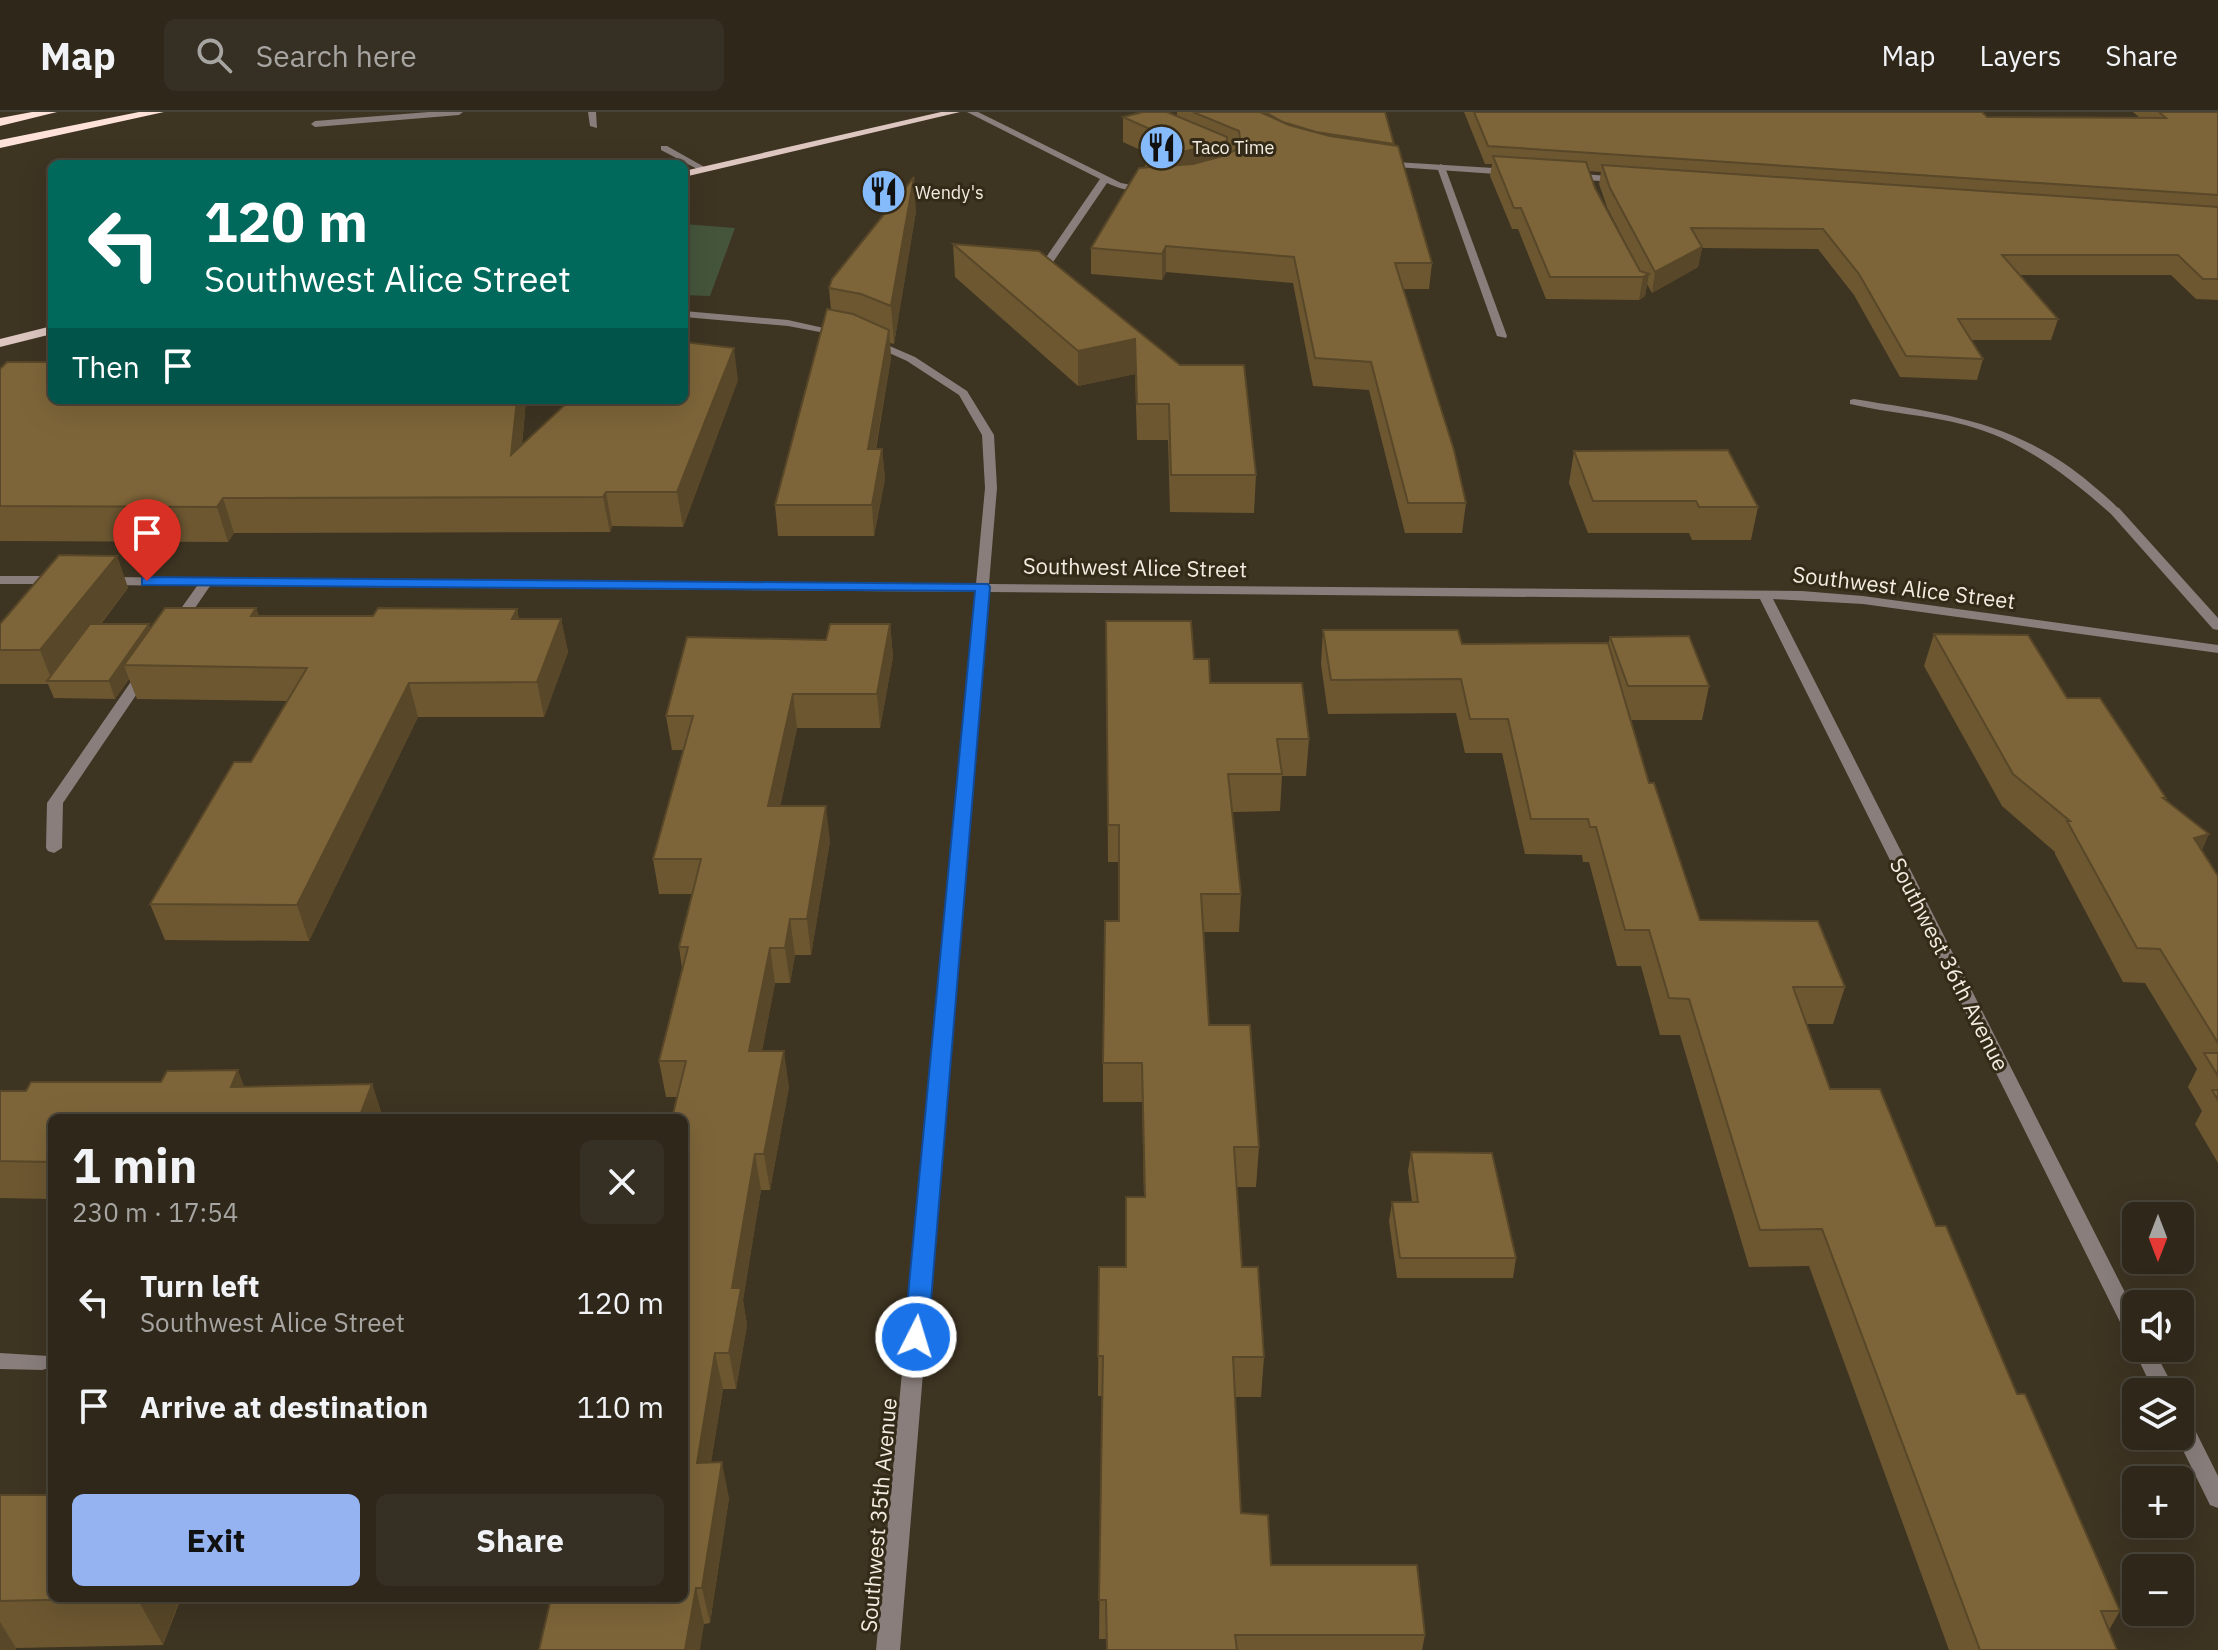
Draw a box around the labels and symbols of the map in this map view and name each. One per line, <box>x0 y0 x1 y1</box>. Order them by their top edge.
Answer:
restaurant icon: Taco Time <box>1137 123 1185 171</box>
place label: Taco Time <box>1192 136 1274 159</box>
restaurant icon: Wendy's <box>860 168 908 216</box>
place label: Wendy's <box>915 181 984 204</box>
pin <box>113 499 181 581</box>
street label: Southwest Alice Street <box>1023 551 1247 583</box>
street label: Southwest Alice Street <box>1791 559 2017 615</box>
street label: Southwest 36th Avenue <box>1884 853 2016 1075</box>
north arrow <box>2122 1202 2194 1274</box>
position arrow <box>874 1295 958 1379</box>
street label: Southwest 35th Avenue <box>853 1397 903 1633</box>

